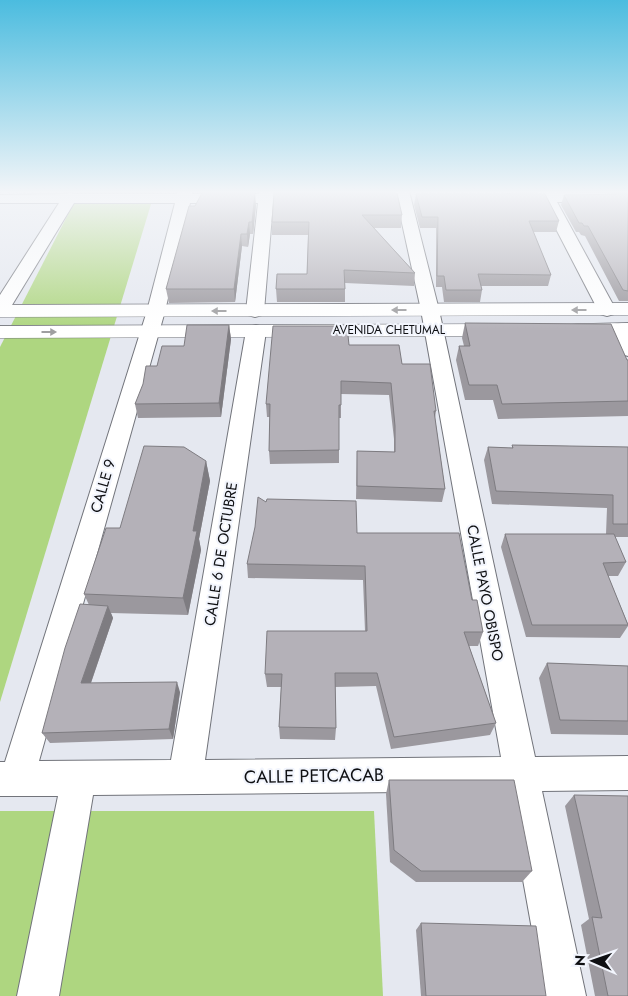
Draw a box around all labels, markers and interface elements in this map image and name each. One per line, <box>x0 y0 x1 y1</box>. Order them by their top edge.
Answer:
one-way arrow <box>391 306 407 314</box>
one-way arrow <box>571 306 587 314</box>
one-way arrow <box>211 307 227 315</box>
street label: AVENIDA CHETUMAL <box>333 321 446 339</box>
one-way arrow <box>41 328 57 336</box>
street label: CALLE 9 <box>85 457 121 515</box>
street label: CALLE 6 DE OCTUBRE <box>199 480 243 628</box>
street label: CALLE PAYO OBISPO <box>461 523 509 663</box>
street label: CALLE PETCACAB <box>244 762 384 790</box>
north arrow <box>568 936 618 986</box>
text: N <box>570 955 590 966</box>

